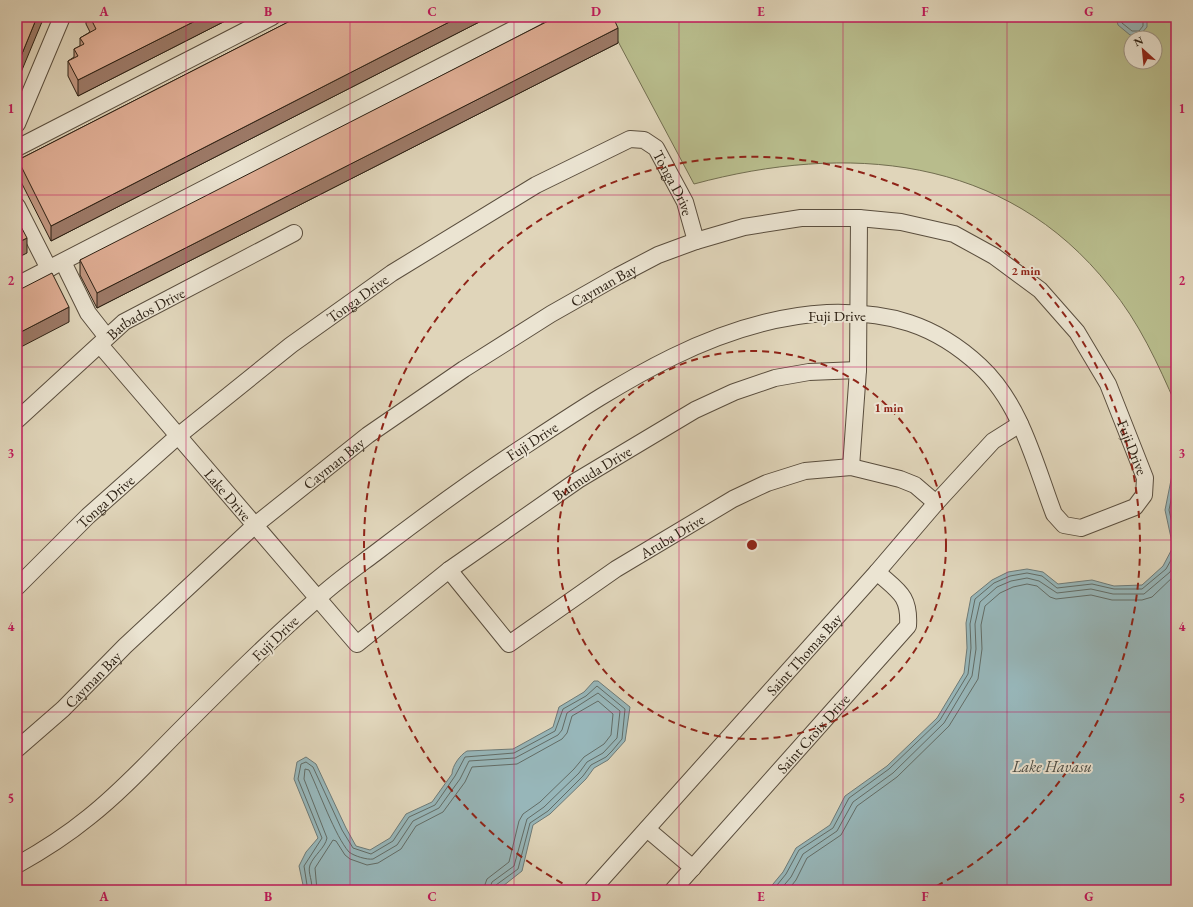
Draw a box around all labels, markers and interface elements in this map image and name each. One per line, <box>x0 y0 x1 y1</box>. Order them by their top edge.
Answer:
text: A <box>98 3 109 20</box>
text: B <box>264 3 272 20</box>
text: C <box>427 3 437 20</box>
text: D <box>591 3 601 20</box>
text: E <box>757 3 765 20</box>
text: F <box>921 3 929 20</box>
text: G <box>1084 3 1094 20</box>
north arrow <box>1123 30 1163 70</box>
text: N <box>1131 33 1146 49</box>
text: 1 <box>8 100 15 117</box>
text: 1 <box>1179 100 1186 117</box>
street label: Tonga Drive <box>649 147 698 218</box>
street label: Cayman Bay <box>567 258 640 311</box>
text: 2 min <box>1011 263 1041 279</box>
street label: Tonga Drive <box>322 269 392 326</box>
text: 2 <box>8 272 15 289</box>
text: 2 <box>1179 272 1186 289</box>
street label: Barbados Drive <box>102 282 188 343</box>
street label: Fuji Drive <box>808 306 866 325</box>
text: 1 min <box>874 400 904 416</box>
street label: Fuji Drive <box>503 417 561 465</box>
street label: Fuji Drive <box>1113 417 1152 478</box>
street label: Cayman Bay <box>299 432 368 493</box>
street label: Burmuda Drive <box>548 441 635 505</box>
text: 3 <box>8 445 15 462</box>
text: 3 <box>1179 445 1186 462</box>
street label: Lake Drive <box>201 464 256 524</box>
street label: Tonga Drive <box>72 470 138 532</box>
street label: Aruba Drive <box>635 509 708 563</box>
centre of rings <box>745 538 759 552</box>
street label: Saint Thomas Bay <box>762 608 846 699</box>
street label: Fuji Drive <box>248 611 302 665</box>
text: 4 <box>8 618 15 635</box>
text: 4 <box>1179 618 1186 635</box>
street label: Cayman Bay <box>60 646 125 712</box>
street label: Saint Croix Drive <box>772 689 853 777</box>
water label: Lake Havasu <box>1011 756 1092 777</box>
text: 5 <box>8 790 14 807</box>
text: 5 <box>1179 790 1185 807</box>
text: A <box>98 888 109 905</box>
text: B <box>264 888 272 905</box>
text: C <box>427 888 437 905</box>
text: D <box>591 888 601 905</box>
text: E <box>757 888 765 905</box>
text: F <box>921 888 929 905</box>
text: G <box>1084 888 1094 905</box>

